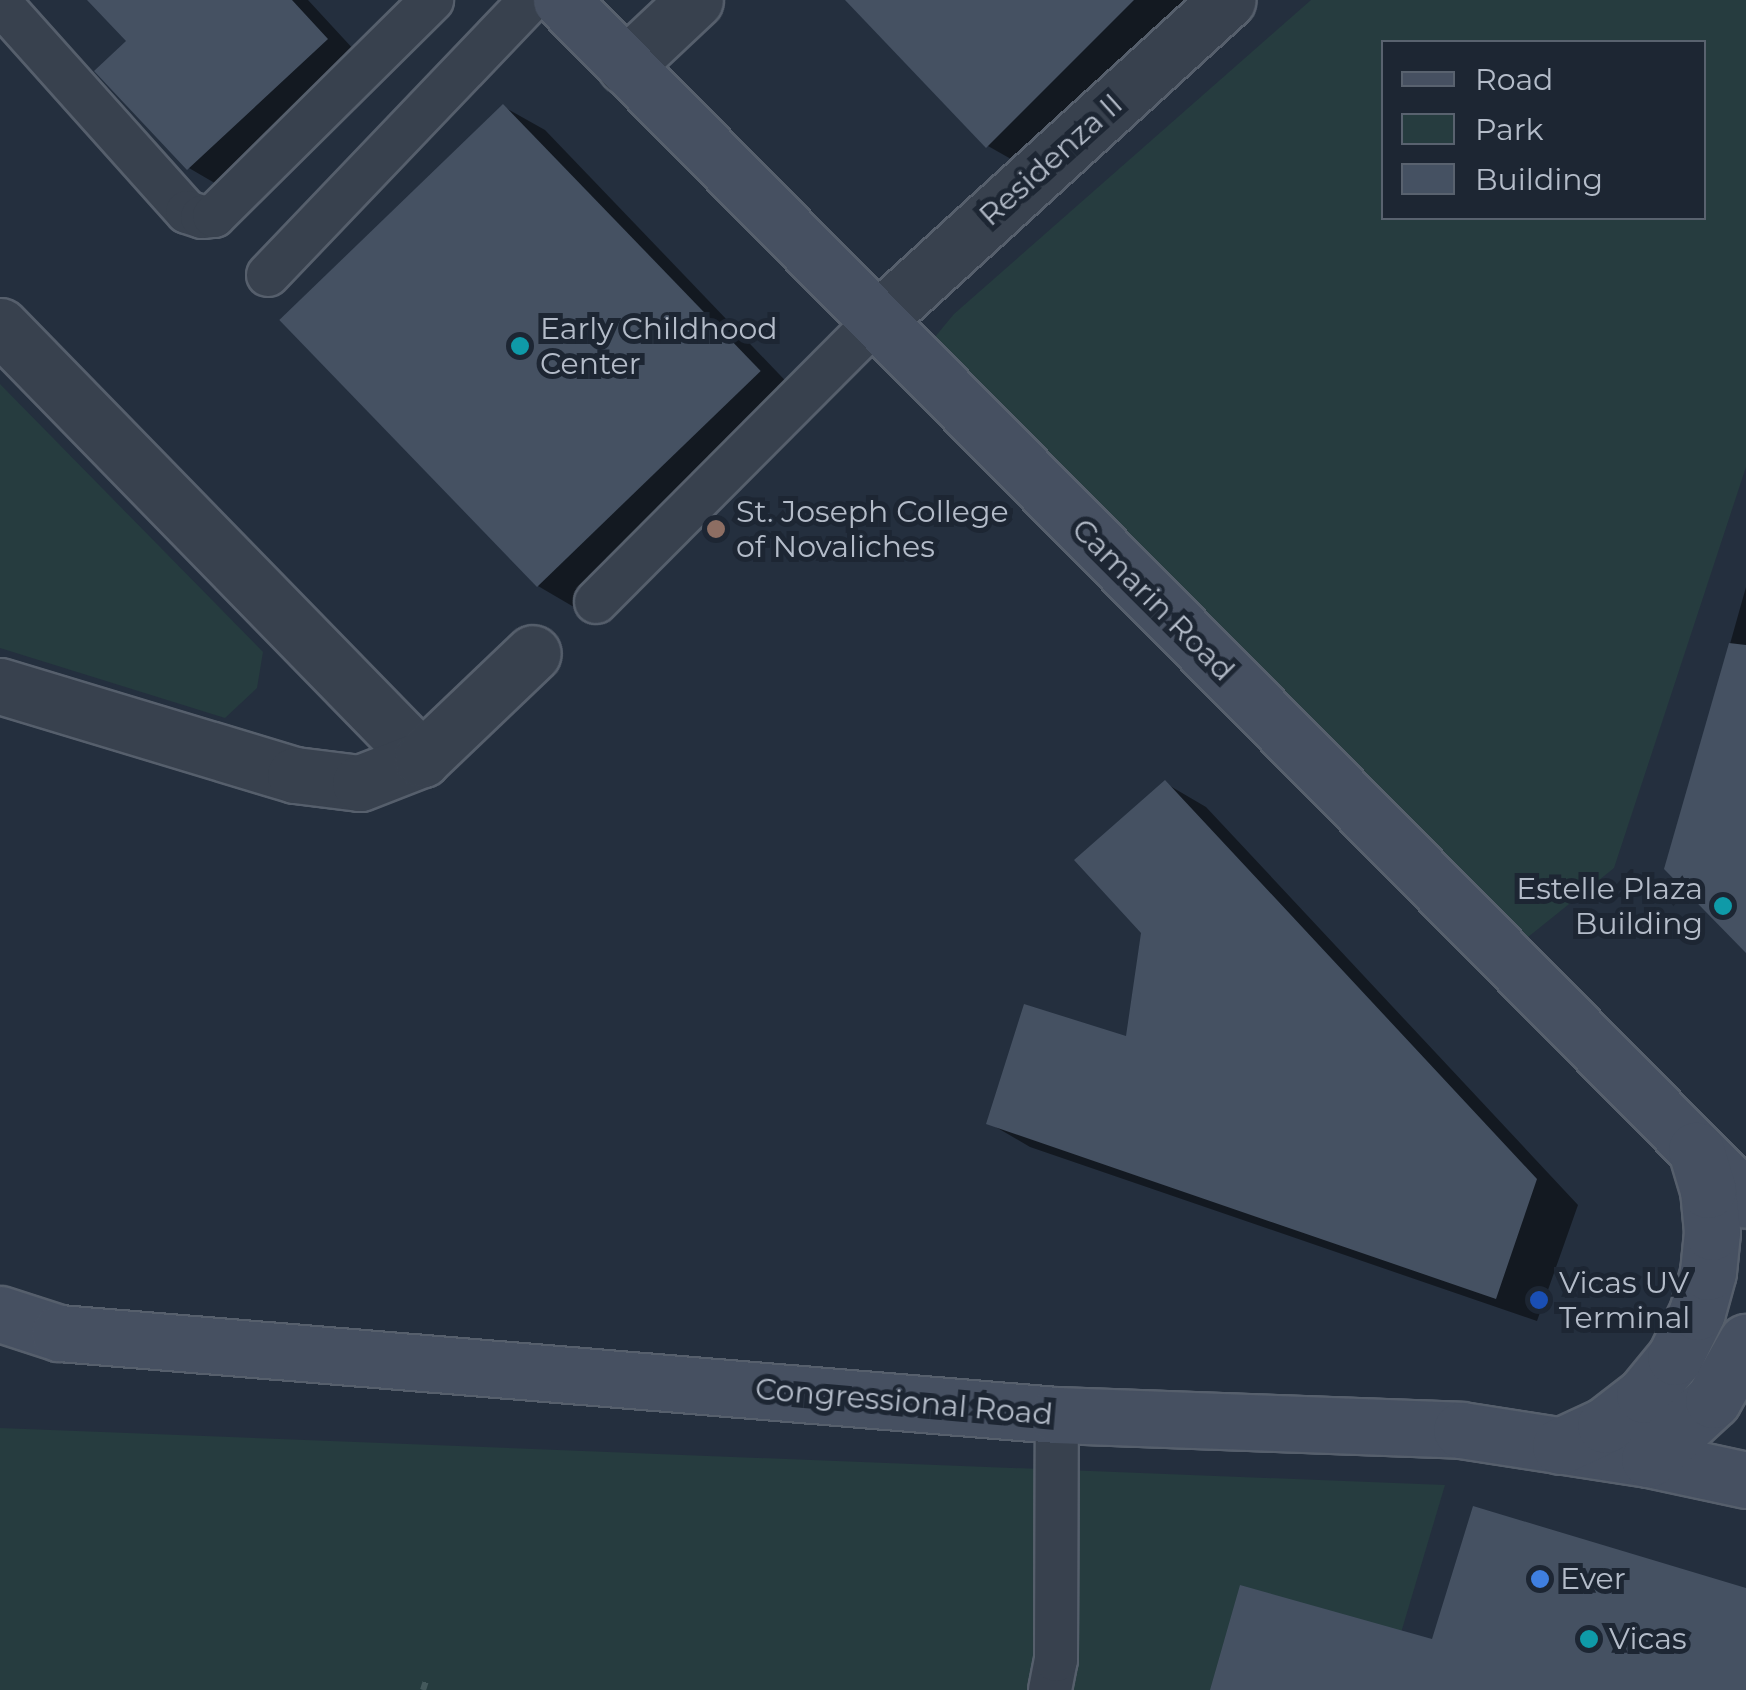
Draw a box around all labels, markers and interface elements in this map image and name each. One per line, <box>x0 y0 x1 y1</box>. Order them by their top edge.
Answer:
legend <box>1381 40 1706 220</box>
text: Road <box>1475 61 1553 98</box>
street label: Residenza II <box>972 86 1130 234</box>
text: Park <box>1475 111 1544 148</box>
text: Building <box>1475 161 1603 198</box>
place label: Early Childhood Center <box>540 311 778 382</box>
marker: Early Childhood Center <box>509 335 531 357</box>
place label: St. Joseph College of Novaliches <box>736 494 1009 564</box>
street label: Camarin Road <box>1064 511 1242 689</box>
marker: St. Joseph College of Novaliches <box>705 518 727 540</box>
place label: Estelle Plaza Building <box>1516 871 1703 942</box>
marker: Estelle Plaza Building <box>1712 895 1734 917</box>
place label: Vicas UV Terminal <box>1559 1265 1690 1336</box>
marker: Vicas UV Terminal <box>1528 1289 1550 1311</box>
street label: Congressional Road <box>754 1371 1054 1433</box>
place label: Ever <box>1560 1561 1626 1597</box>
marker: Ever <box>1529 1568 1551 1590</box>
place label: Vicas <box>1609 1621 1687 1657</box>
marker: Vicas <box>1578 1628 1600 1650</box>

